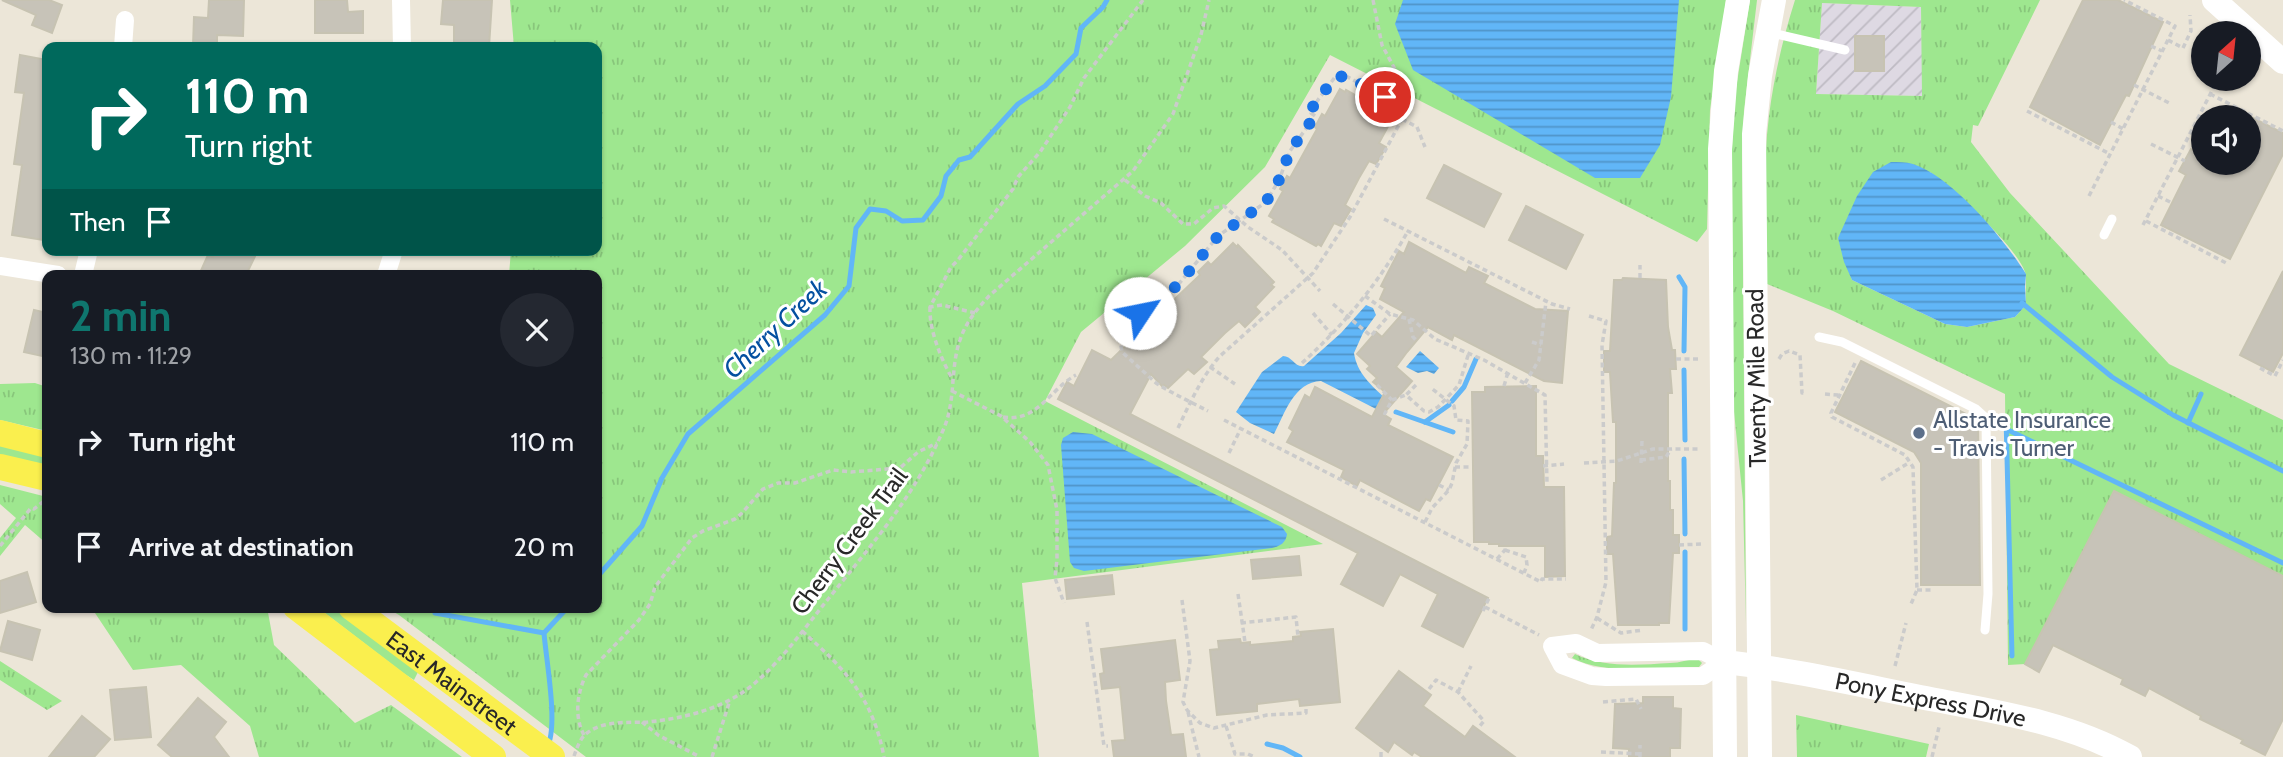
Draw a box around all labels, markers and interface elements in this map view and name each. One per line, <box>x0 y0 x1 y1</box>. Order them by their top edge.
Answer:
north arrow <box>2191 21 2261 91</box>
map controls <box>2191 21 2261 175</box>
text: 110 m <box>185 66 309 125</box>
pin <box>1355 67 1415 127</box>
icon: right <box>70 70 161 161</box>
icon: arrive <box>1366 78 1404 116</box>
button: sound <box>2191 105 2261 175</box>
text: Turn right <box>185 126 312 165</box>
icon: arrive <box>140 203 178 241</box>
text: Then <box>70 206 126 238</box>
water label: Cherry Creek <box>716 272 834 385</box>
position arrow <box>1103 276 1177 350</box>
street label: Twenty Mile Road <box>1740 288 1772 468</box>
text: 2 min <box>70 290 171 342</box>
button: close <box>500 293 574 367</box>
text: 130 m · 11:29 <box>70 342 192 370</box>
place label: Allstate Insurance - Travis Turner <box>1933 405 2111 462</box>
icon: right <box>70 423 108 461</box>
marker: Allstate Insurance - Travis Turner <box>1911 425 1927 441</box>
text: Turn right <box>129 426 235 458</box>
text: 110 m <box>510 426 574 458</box>
street label: Cherry Creek Trail <box>785 462 914 620</box>
icon: arrive <box>70 528 108 566</box>
text: Arrive at destination <box>129 531 354 563</box>
text: 20 m <box>514 531 574 563</box>
street label: East Mainstreet <box>381 624 523 741</box>
street label: Pony Express Drive <box>1833 666 2029 732</box>

